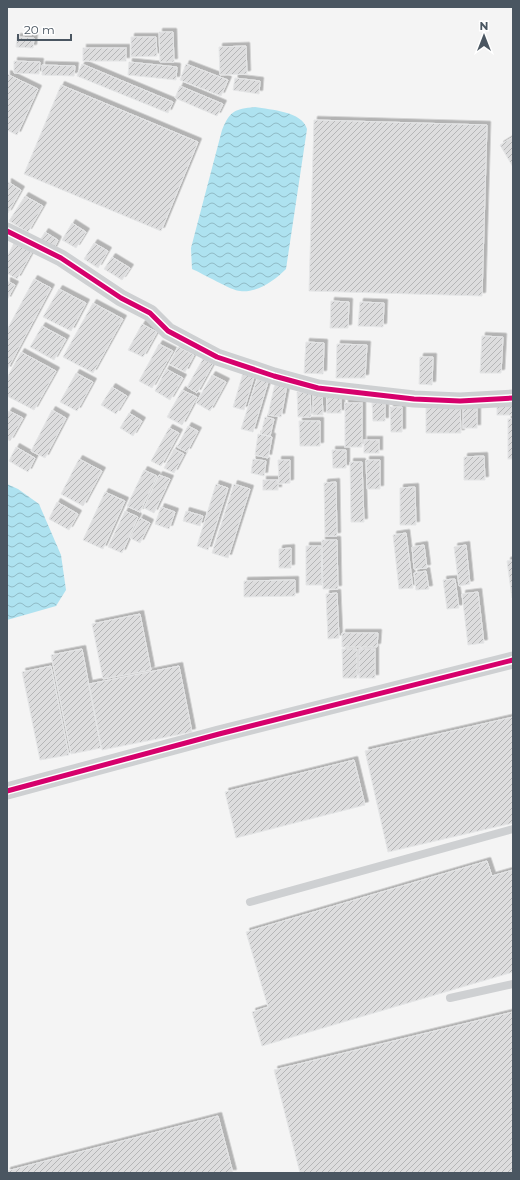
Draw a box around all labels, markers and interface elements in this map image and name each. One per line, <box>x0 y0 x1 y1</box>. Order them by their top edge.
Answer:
scale bar <box>18 16 71 42</box>
north arrow <box>464 16 504 56</box>
text: N <box>480 19 488 33</box>
text: 20 m <box>24 22 55 37</box>

